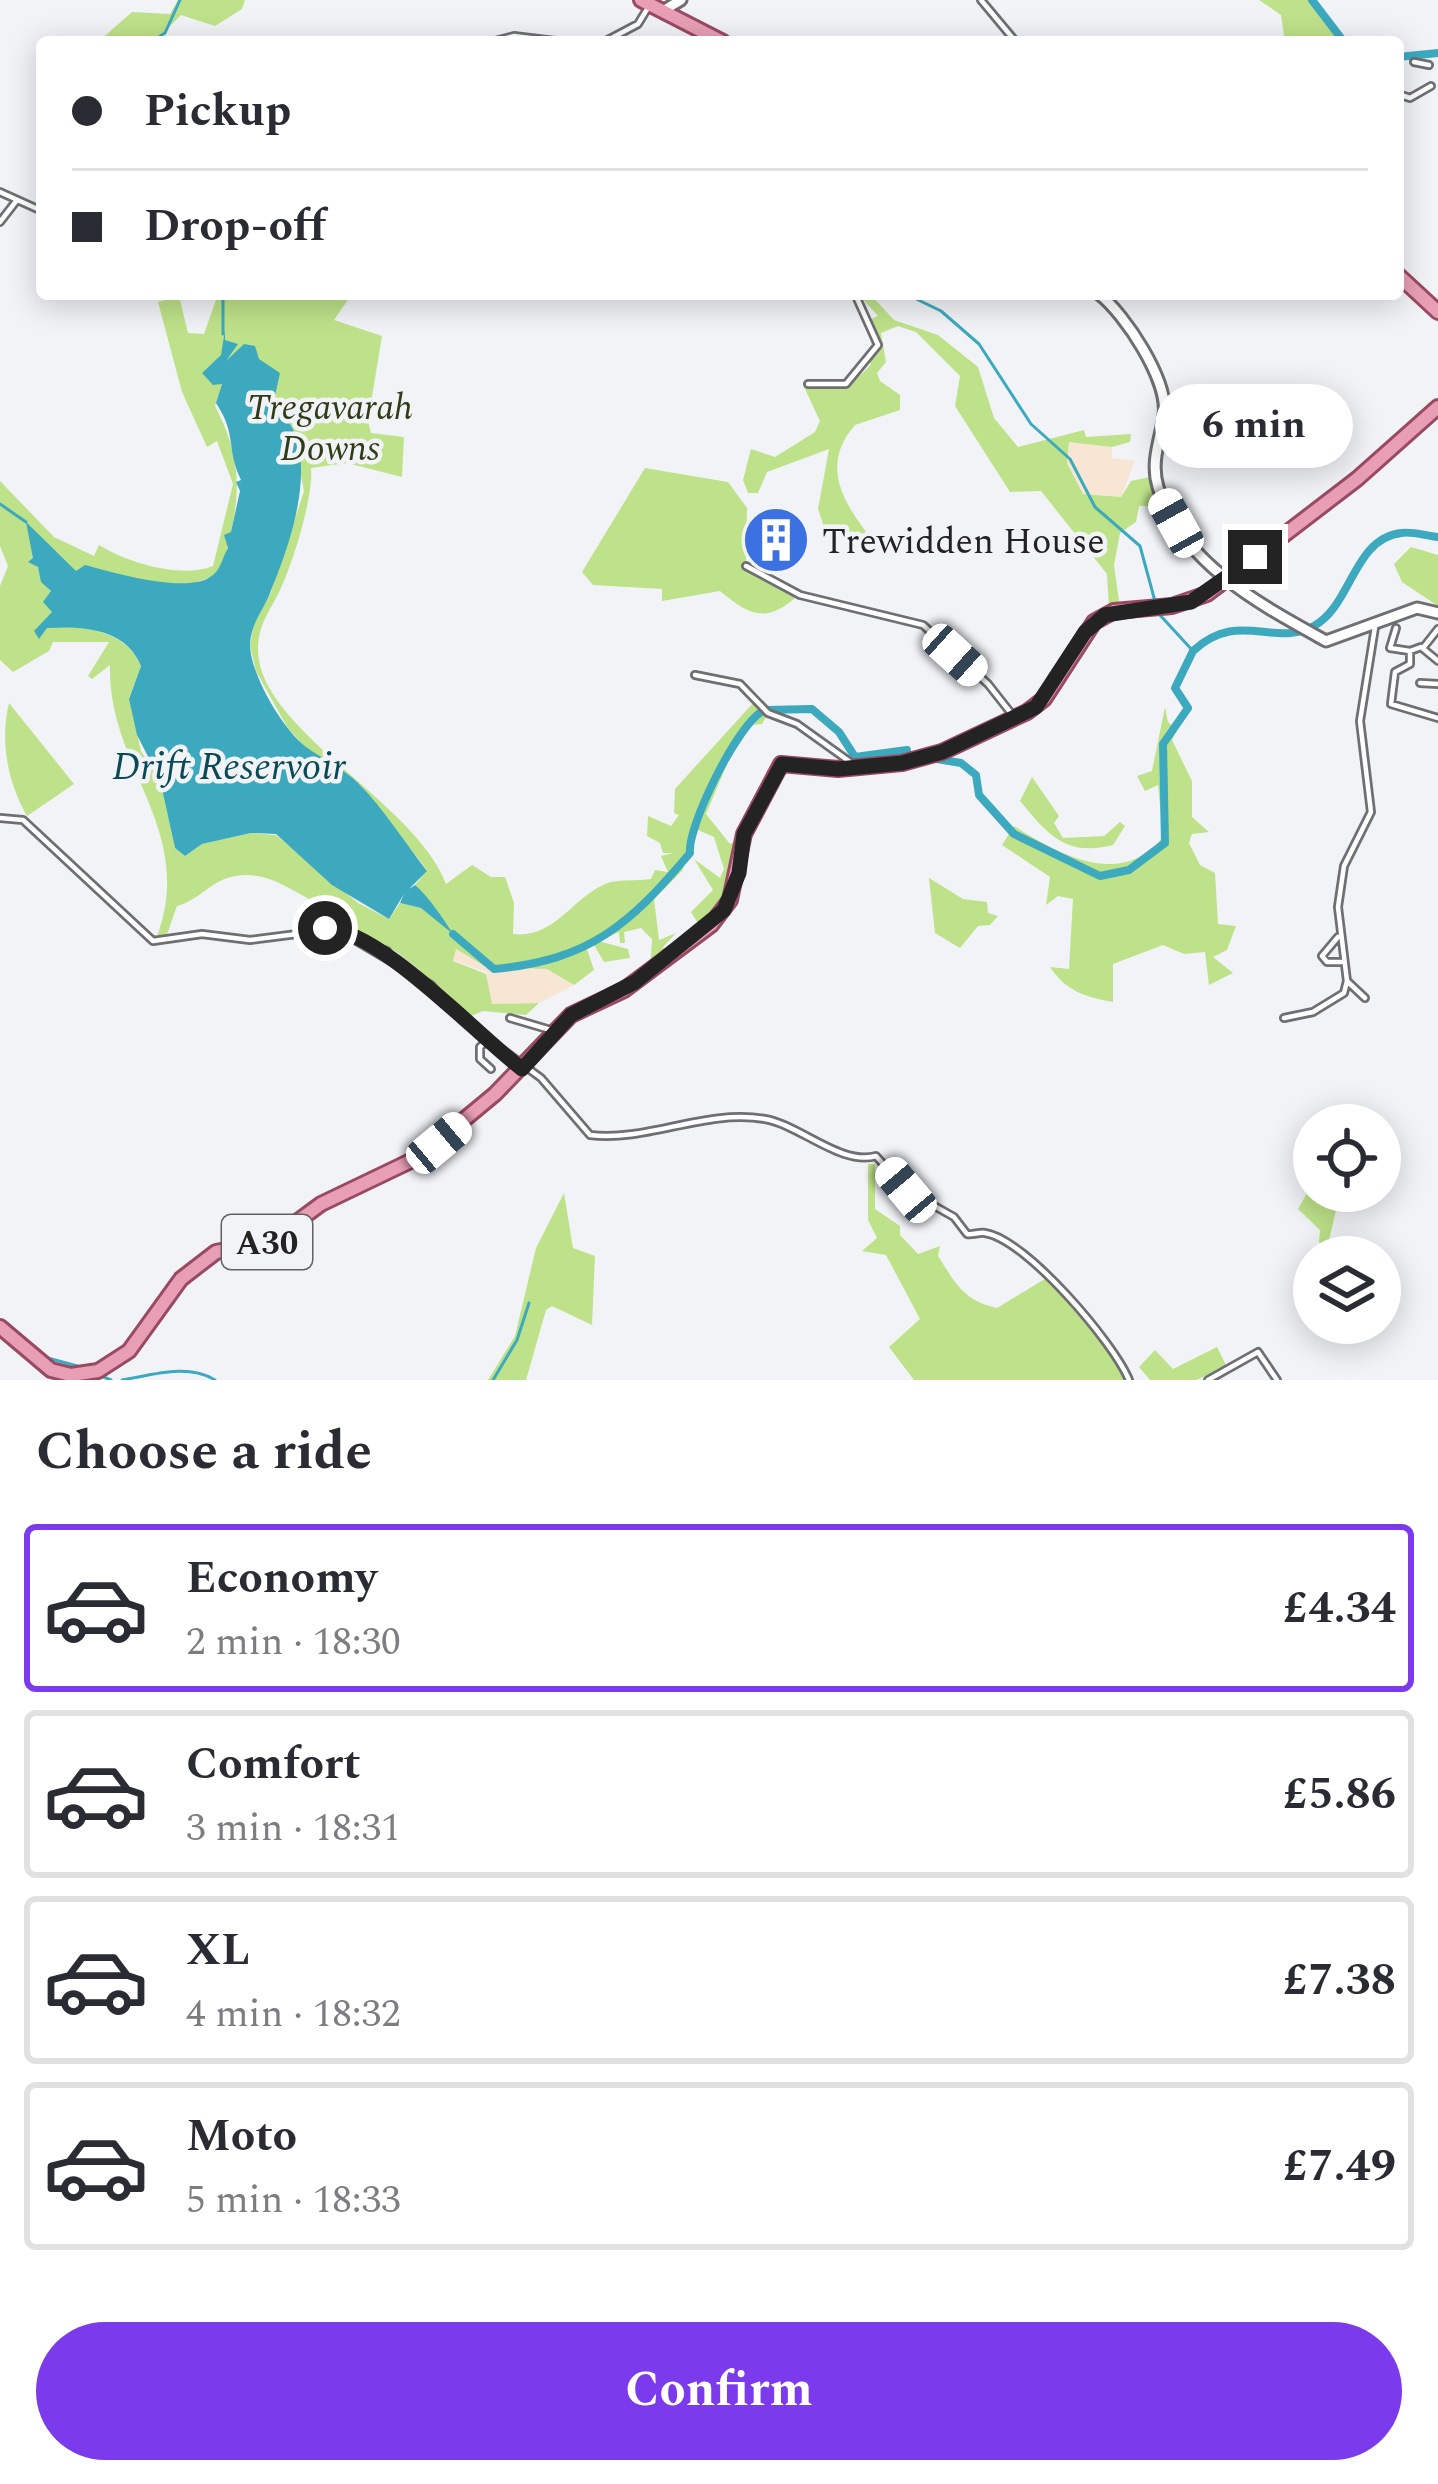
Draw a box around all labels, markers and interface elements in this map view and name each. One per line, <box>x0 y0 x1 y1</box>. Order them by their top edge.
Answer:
text: Pickup <box>144 77 291 146</box>
text: Drop-off <box>144 192 326 261</box>
park label: Tregavarah Downs <box>247 381 413 477</box>
callout: 6 min <box>1156 383 1354 467</box>
text: 6 min <box>1202 396 1306 455</box>
car <box>1143 483 1209 563</box>
building icon: Trewidden House <box>741 505 811 575</box>
place label: Trewidden House <box>822 515 1105 570</box>
route end <box>1228 530 1282 584</box>
car <box>916 618 994 692</box>
water label: Drift Reservoir <box>112 738 347 797</box>
route start <box>298 901 352 955</box>
map controls <box>1293 1104 1401 1344</box>
button: locate <box>1293 1104 1401 1212</box>
car <box>400 1106 478 1180</box>
car <box>869 1151 943 1229</box>
road number: A30 <box>222 1215 312 1269</box>
button: layers <box>1293 1236 1401 1344</box>
text: Choose a ride <box>36 1411 372 1493</box>
text: Economy <box>186 1544 377 1613</box>
icon: car <box>42 1554 150 1662</box>
text: £4.34 <box>1283 1574 1396 1643</box>
text: 2 min · 18:30 <box>186 1613 401 1672</box>
text: Comfort <box>186 1730 361 1799</box>
icon: car <box>42 1740 150 1848</box>
text: £5.86 <box>1283 1760 1396 1829</box>
text: 3 min · 18:31 <box>186 1799 401 1858</box>
text: XL <box>186 1916 250 1985</box>
icon: car <box>42 1926 150 2034</box>
text: £7.38 <box>1283 1946 1396 2015</box>
text: 4 min · 18:32 <box>186 1985 401 2044</box>
text: Moto <box>186 2102 297 2171</box>
icon: car <box>42 2112 150 2220</box>
text: £7.49 <box>1283 2132 1396 2201</box>
text: 5 min · 18:33 <box>186 2171 401 2230</box>
button: Confirm <box>36 2322 1402 2460</box>

